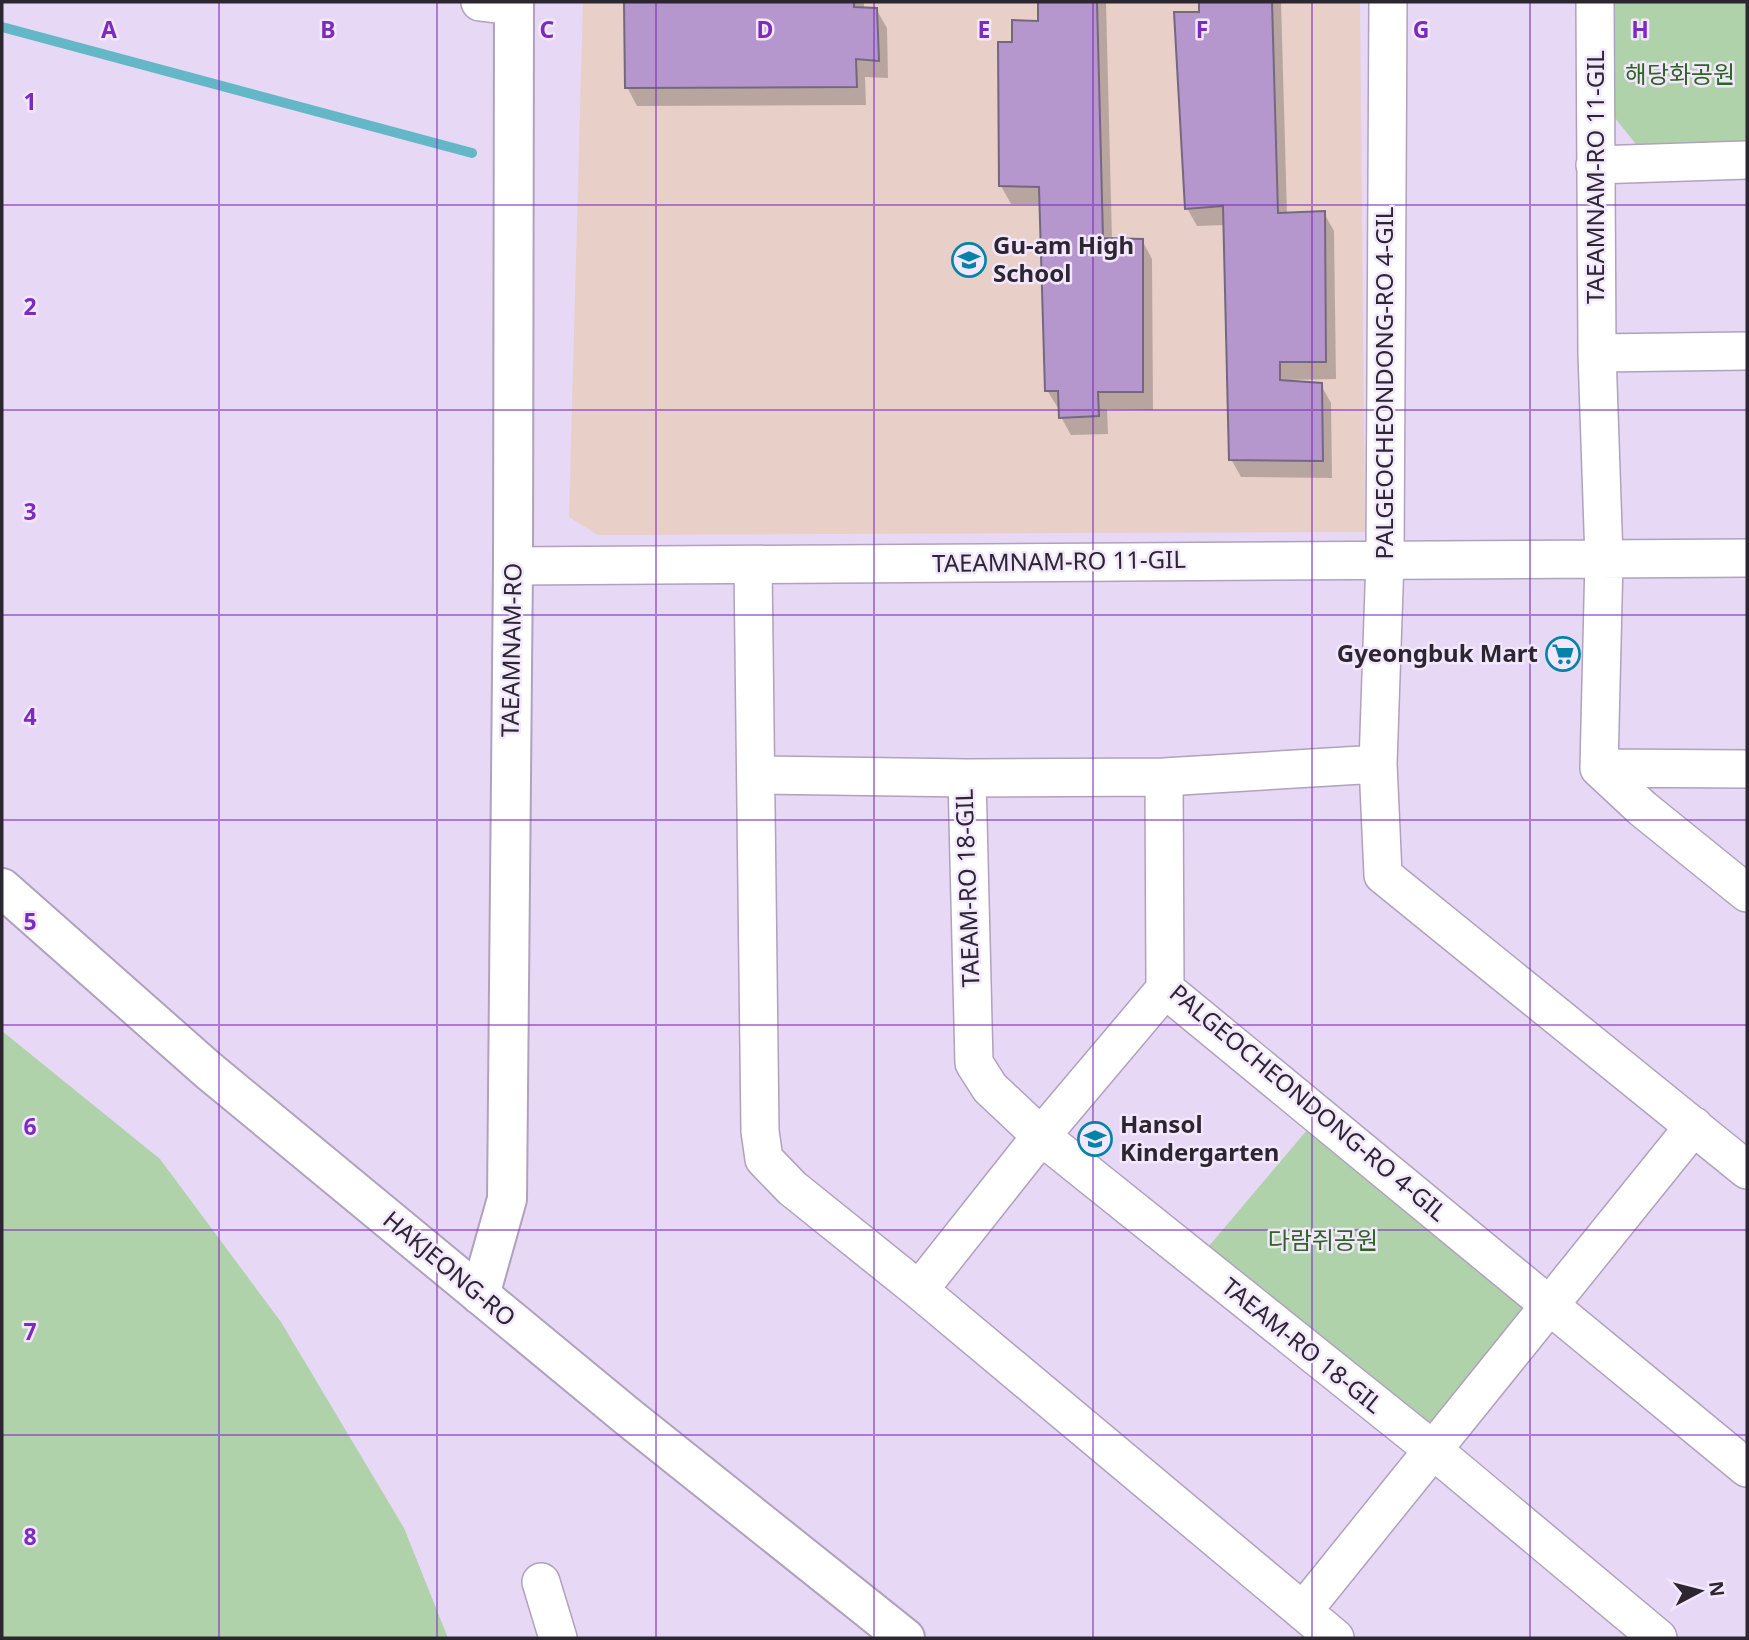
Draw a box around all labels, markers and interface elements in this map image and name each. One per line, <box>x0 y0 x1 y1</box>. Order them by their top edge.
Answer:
text: A <box>101 13 117 45</box>
text: B <box>320 13 336 45</box>
text: C <box>540 13 555 45</box>
text: D <box>757 13 773 45</box>
text: E <box>978 13 990 45</box>
text: F <box>1196 13 1208 45</box>
text: G <box>1413 13 1429 45</box>
text: H <box>1631 13 1649 45</box>
street label: TAEAMNAM-RO 11-GIL <box>1578 50 1611 304</box>
park label: 해당화공원 <box>1625 57 1735 90</box>
text: 1 <box>23 85 37 117</box>
street label: PALGEOCHEONDONG-RO 4-GIL <box>1367 207 1400 559</box>
place label: Gu-am High School <box>993 228 1134 289</box>
school or university icon: Gu-am High School <box>950 241 988 279</box>
text: 2 <box>23 290 37 322</box>
text: 3 <box>23 495 37 527</box>
street label: TAEAMNAM-RO 11-GIL <box>932 542 1186 579</box>
street label: TAEAMNAM-RO <box>492 563 529 737</box>
supermarket icon: Gyeongbuk Mart <box>1544 635 1582 673</box>
place label: Gyeongbuk Mart <box>1337 636 1538 669</box>
text: 4 <box>23 700 37 732</box>
street label: TAEAM-RO 18-GIL <box>947 788 986 988</box>
text: 5 <box>23 905 37 937</box>
street label: PALGEOCHEONDONG-RO 4-GIL <box>1163 976 1455 1228</box>
place label: Hansol Kindergarten <box>1120 1107 1279 1168</box>
text: 6 <box>23 1110 37 1142</box>
school or university icon: Hansol Kindergarten <box>1076 1120 1114 1158</box>
street label: HAKJEONG-RO <box>377 1203 523 1333</box>
park label: 다람쥐공원 <box>1268 1223 1378 1256</box>
street label: TAEAM-RO 18-GIL <box>1215 1270 1390 1420</box>
text: 7 <box>23 1315 37 1347</box>
text: 8 <box>23 1520 37 1552</box>
north arrow <box>1665 1556 1735 1626</box>
text: N <box>1703 1580 1731 1598</box>

